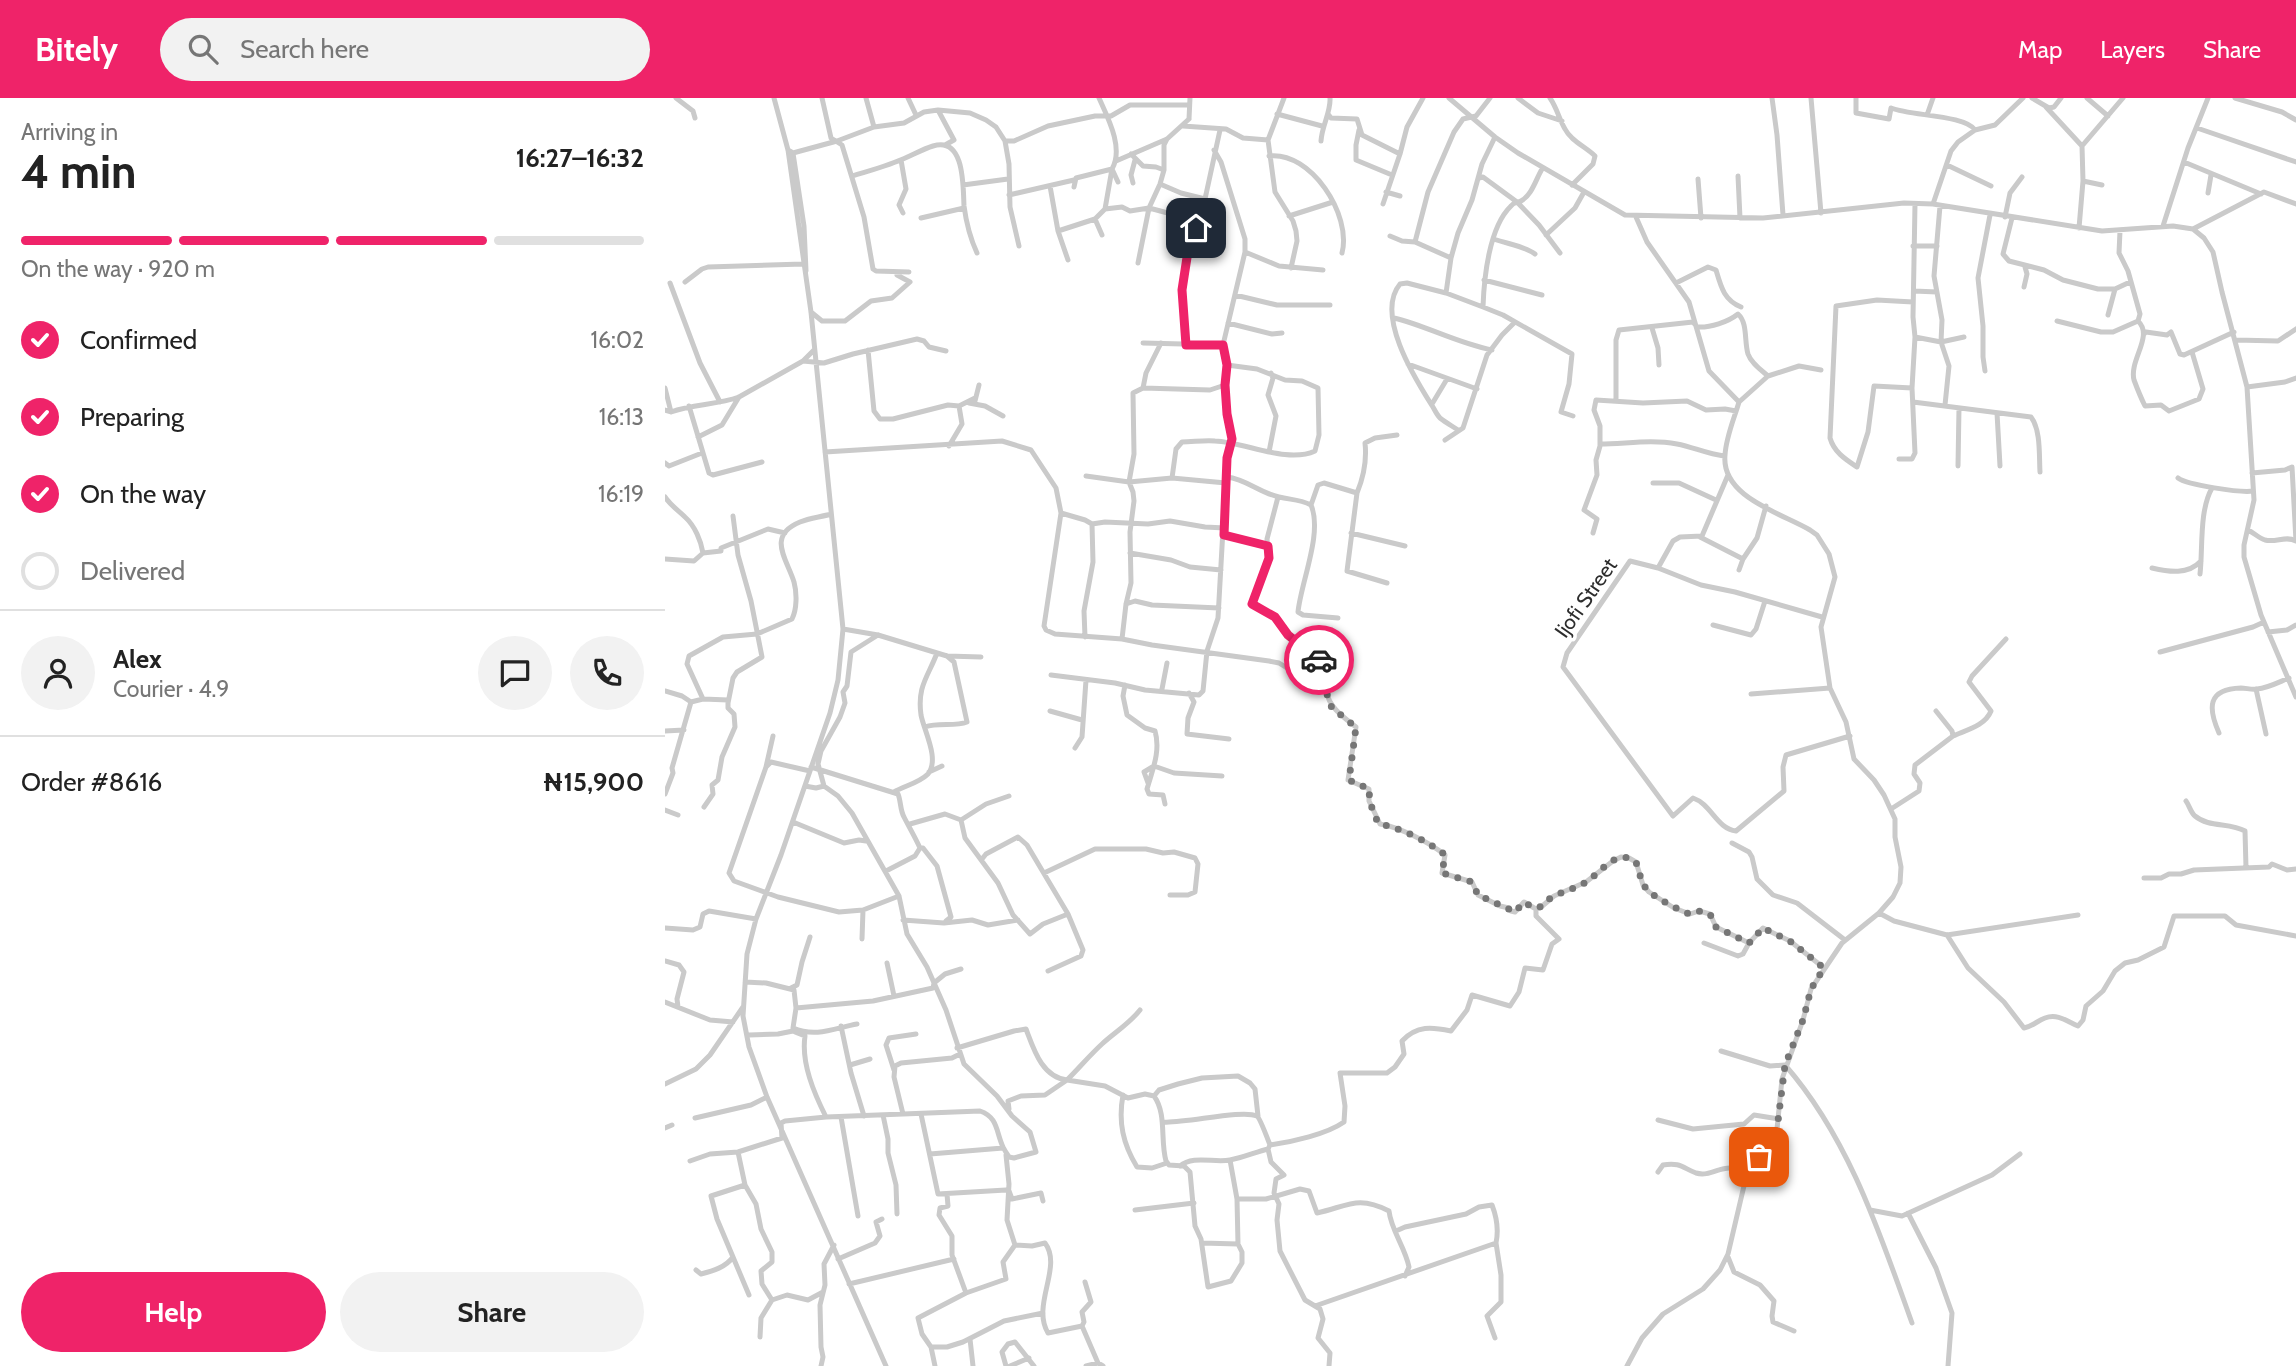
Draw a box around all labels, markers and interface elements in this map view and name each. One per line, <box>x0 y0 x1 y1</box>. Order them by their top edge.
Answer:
search box <box>160 18 650 81</box>
text: Bitely <box>35 29 118 69</box>
icon: search <box>184 30 222 68</box>
text: Search here <box>240 33 369 65</box>
text: Map <box>2018 35 2062 64</box>
text: Layers <box>2100 35 2165 64</box>
text: Share <box>2203 35 2261 64</box>
text: Arriving in <box>21 118 118 146</box>
text: 16:27–16:32 <box>516 142 644 174</box>
text: 4 min <box>21 144 136 200</box>
pin <box>1166 198 1226 258</box>
icon: home <box>1177 209 1215 247</box>
text: On the way · 920 m <box>21 255 215 283</box>
icon: check <box>21 321 59 359</box>
text: Confirmed <box>80 324 197 356</box>
text: 16:02 <box>591 326 644 354</box>
icon: check <box>21 398 59 436</box>
text: Preparing <box>80 401 184 433</box>
text: 16:13 <box>599 403 644 431</box>
icon: check <box>21 475 59 513</box>
text: On the way <box>80 478 206 510</box>
text: 16:19 <box>598 480 644 508</box>
street label: Ijofi Street <box>1549 553 1623 643</box>
text: Delivered <box>80 555 185 587</box>
courier <box>1284 625 1354 695</box>
button: person <box>21 636 95 710</box>
button: chat <box>478 636 552 710</box>
button: phone <box>570 636 644 710</box>
icon: car <box>1300 641 1338 679</box>
text: Alex <box>113 643 162 675</box>
text: Courier · 4.9 <box>113 675 229 703</box>
text: Order #8616 <box>21 766 162 798</box>
text: ₦15,900 <box>542 766 644 798</box>
pin <box>1729 1127 1789 1187</box>
icon: bag <box>1740 1138 1778 1176</box>
button: Help <box>21 1272 326 1352</box>
button: Share <box>340 1272 644 1352</box>

